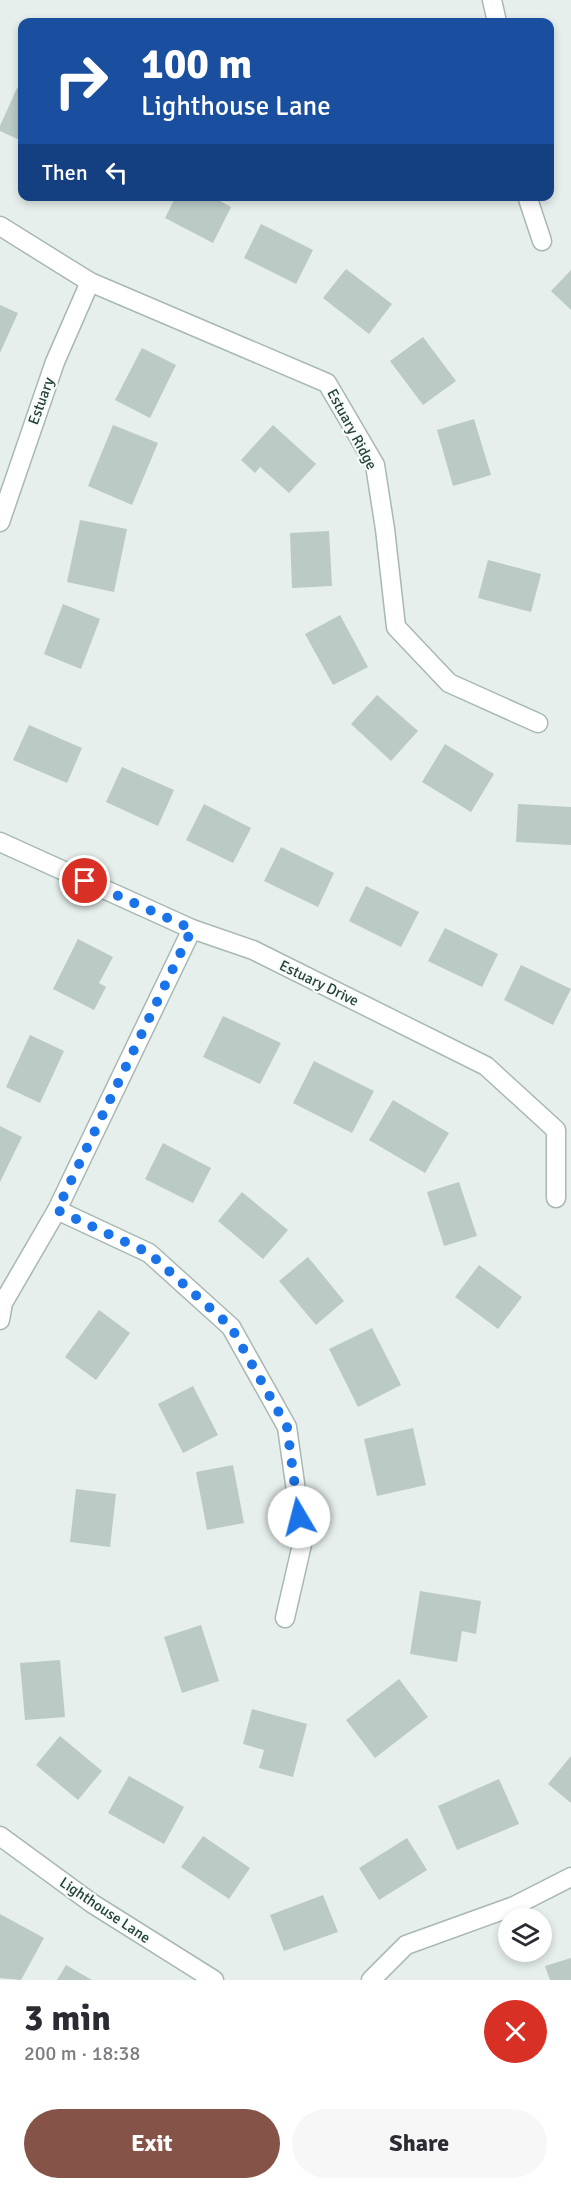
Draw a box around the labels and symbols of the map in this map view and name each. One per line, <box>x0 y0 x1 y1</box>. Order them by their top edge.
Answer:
street label: Estuary <box>24 375 58 427</box>
street label: Estuary Ridge <box>323 386 381 472</box>
pin <box>59 855 110 906</box>
street label: Estuary Drive <box>276 956 362 1010</box>
position arrow <box>267 1485 331 1549</box>
street label: Lighthouse Lane <box>56 1873 154 1947</box>

